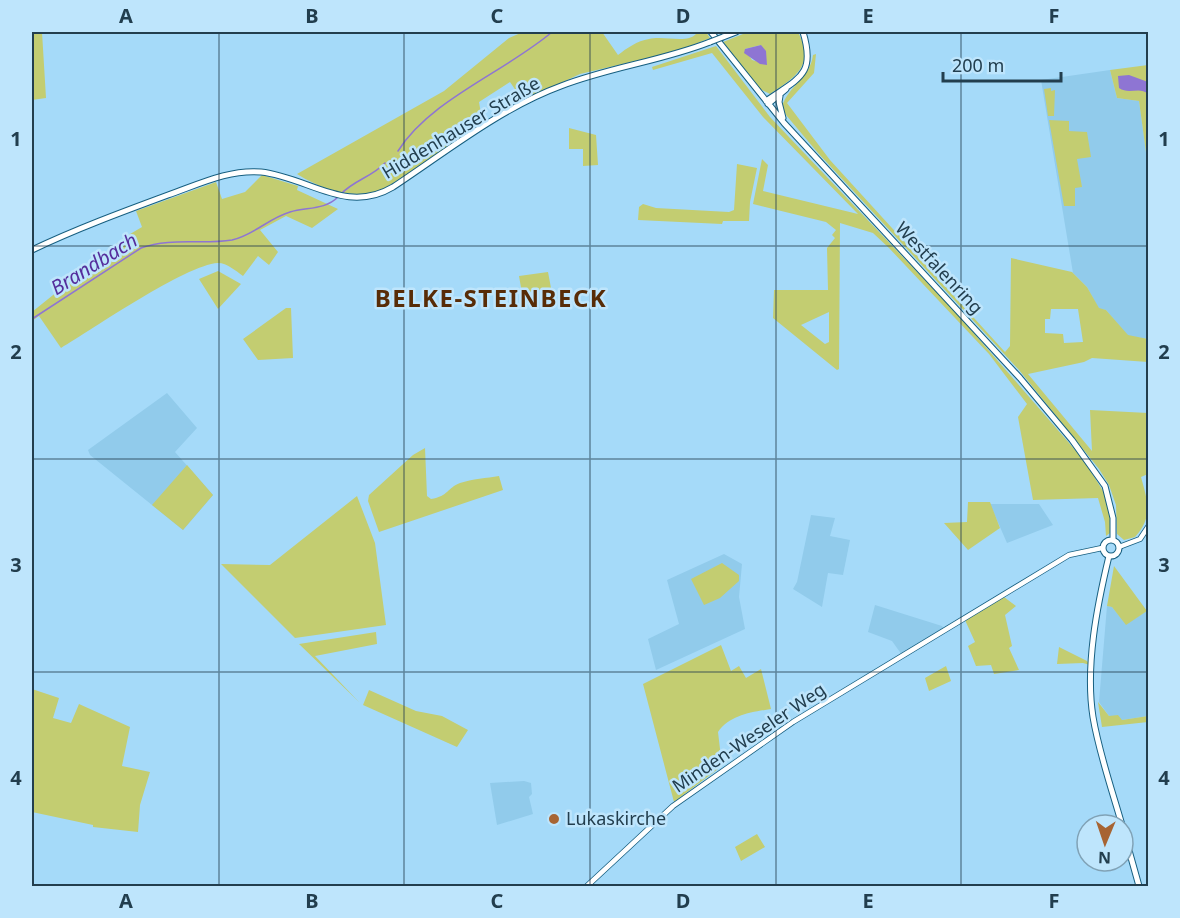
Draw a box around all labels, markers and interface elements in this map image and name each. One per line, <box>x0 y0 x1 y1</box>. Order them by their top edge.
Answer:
text: A <box>119 2 133 29</box>
text: B <box>305 2 319 29</box>
text: C <box>491 2 504 29</box>
text: D <box>676 2 690 29</box>
text: E <box>862 2 874 29</box>
text: F <box>1049 2 1059 29</box>
scale bar <box>943 45 1062 83</box>
text: 200 m <box>952 53 1004 77</box>
street label: Hiddenhauser Straße <box>377 71 544 184</box>
text: 1 <box>10 125 22 152</box>
text: 1 <box>1158 125 1170 152</box>
street label: Westfalenring <box>891 216 989 319</box>
water label: Brandbach <box>45 226 142 301</box>
district label: BELKE-STEINBECK <box>375 281 607 314</box>
text: 2 <box>10 338 22 365</box>
text: 2 <box>1158 338 1170 365</box>
text: 3 <box>10 551 22 578</box>
text: 3 <box>1158 551 1170 578</box>
street label: Minden-Weseler Weg <box>667 677 830 797</box>
text: 4 <box>10 764 22 791</box>
text: 4 <box>1158 764 1170 791</box>
place label: Lukaskirche <box>566 806 666 830</box>
marker: Lukaskirche <box>547 812 561 826</box>
north arrow <box>1075 813 1135 873</box>
text: N <box>1098 847 1111 869</box>
text: A <box>119 887 133 914</box>
text: B <box>305 887 319 914</box>
text: C <box>491 887 504 914</box>
text: D <box>676 887 690 914</box>
text: E <box>862 887 874 914</box>
text: F <box>1049 887 1059 914</box>

